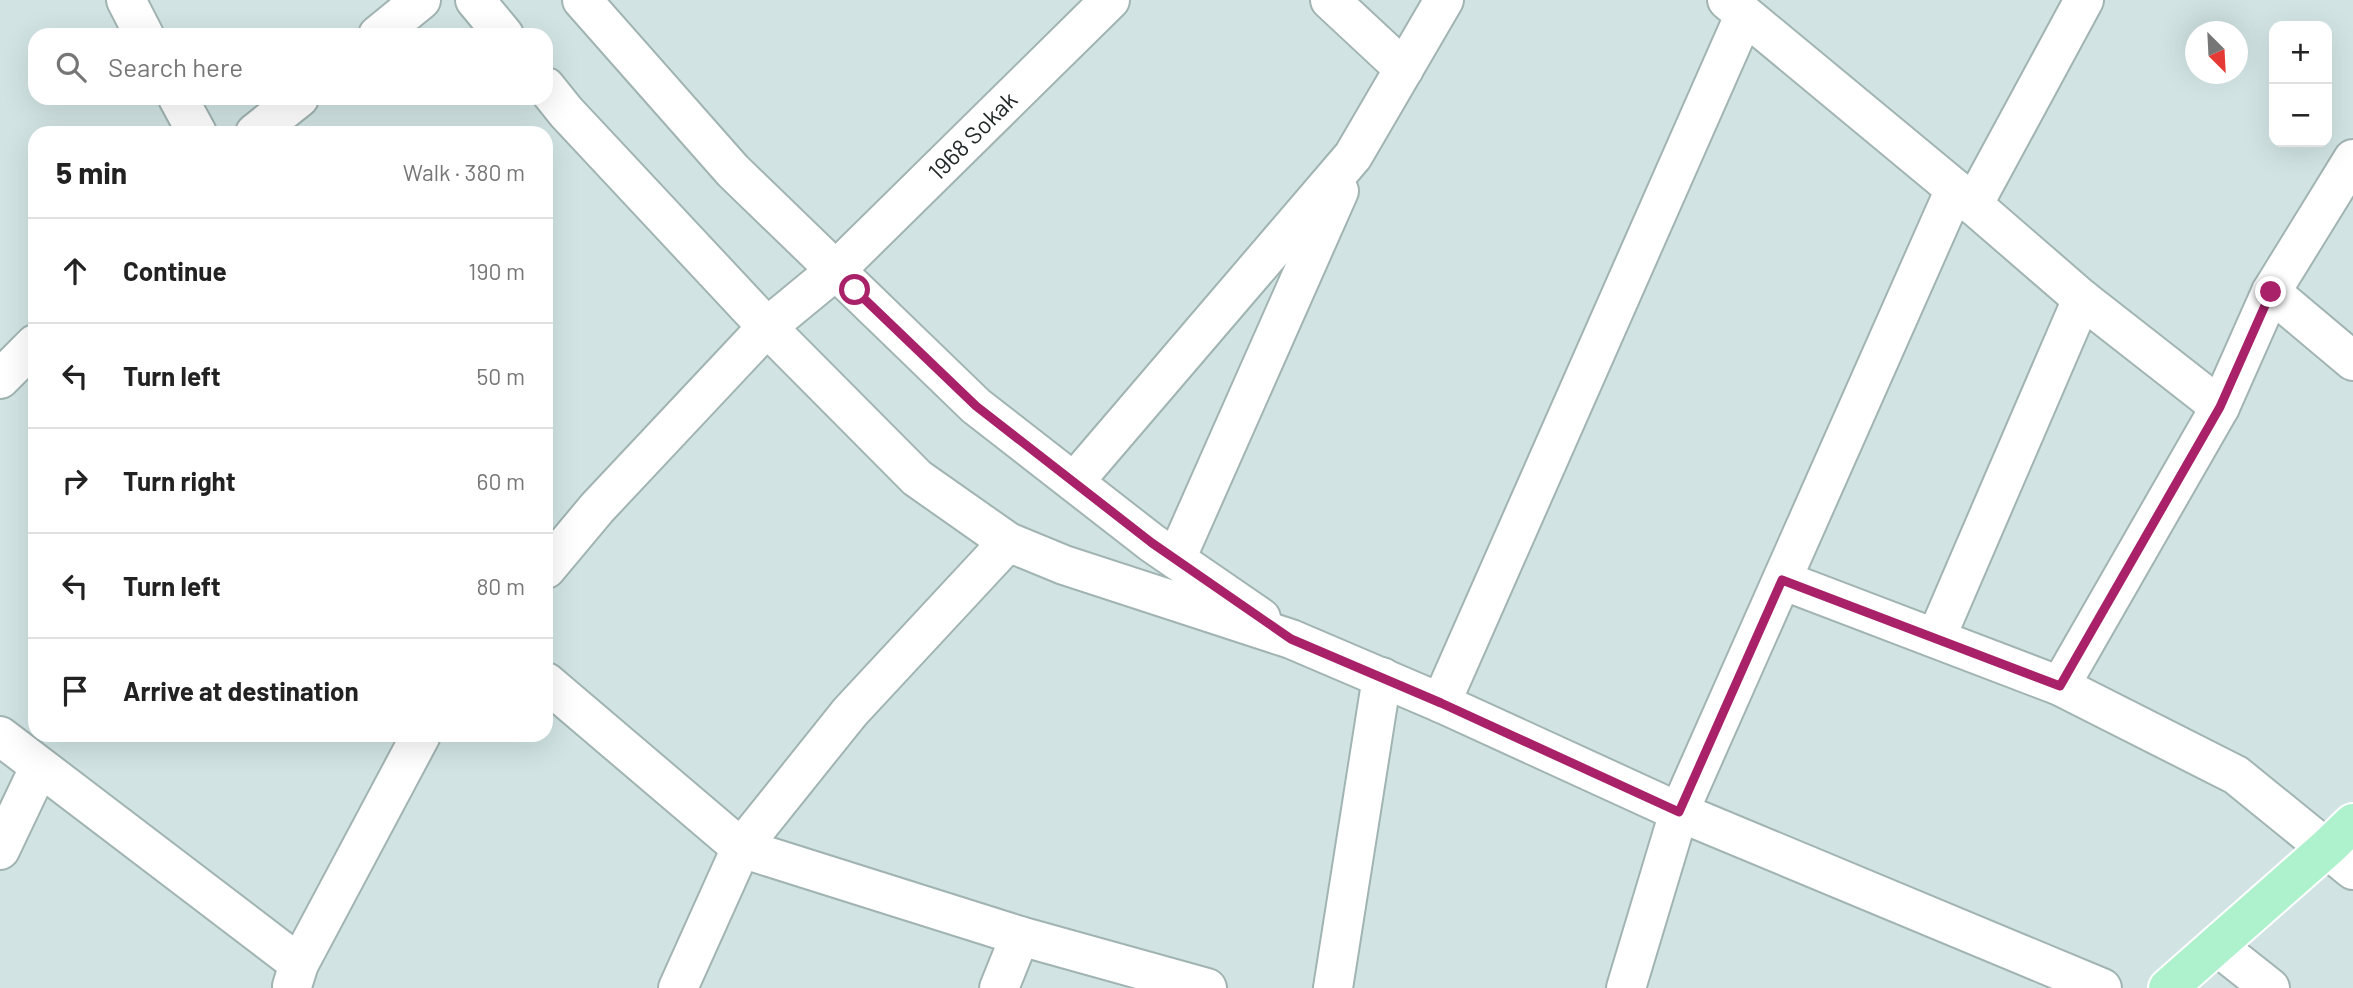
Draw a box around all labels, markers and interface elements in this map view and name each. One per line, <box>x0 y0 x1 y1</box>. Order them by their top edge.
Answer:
north arrow <box>2185 21 2248 84</box>
map controls <box>2269 21 2332 147</box>
button: + <box>2269 21 2332 84</box>
search box <box>28 28 553 105</box>
icon: search <box>52 48 90 86</box>
text: Search here <box>108 51 243 82</box>
button: − <box>2269 84 2332 147</box>
street label: 1968 Sokak <box>922 85 1022 185</box>
text: 5 min <box>56 154 127 190</box>
text: Walk · 380 m <box>403 158 525 186</box>
icon: ahead <box>56 252 94 290</box>
text: Continue <box>123 255 227 286</box>
text: 190 m <box>468 257 525 285</box>
route start <box>839 274 870 305</box>
route end <box>2255 276 2286 307</box>
icon: left <box>56 357 94 395</box>
text: Turn left <box>123 360 221 391</box>
text: 50 m <box>477 362 525 390</box>
icon: right <box>56 462 94 500</box>
text: Turn right <box>123 465 236 496</box>
text: 60 m <box>477 467 525 495</box>
icon: left <box>56 567 94 605</box>
text: Turn left <box>123 570 221 601</box>
text: 80 m <box>476 572 525 600</box>
icon: arrive <box>56 672 94 710</box>
text: Arrive at destination <box>123 675 359 706</box>

